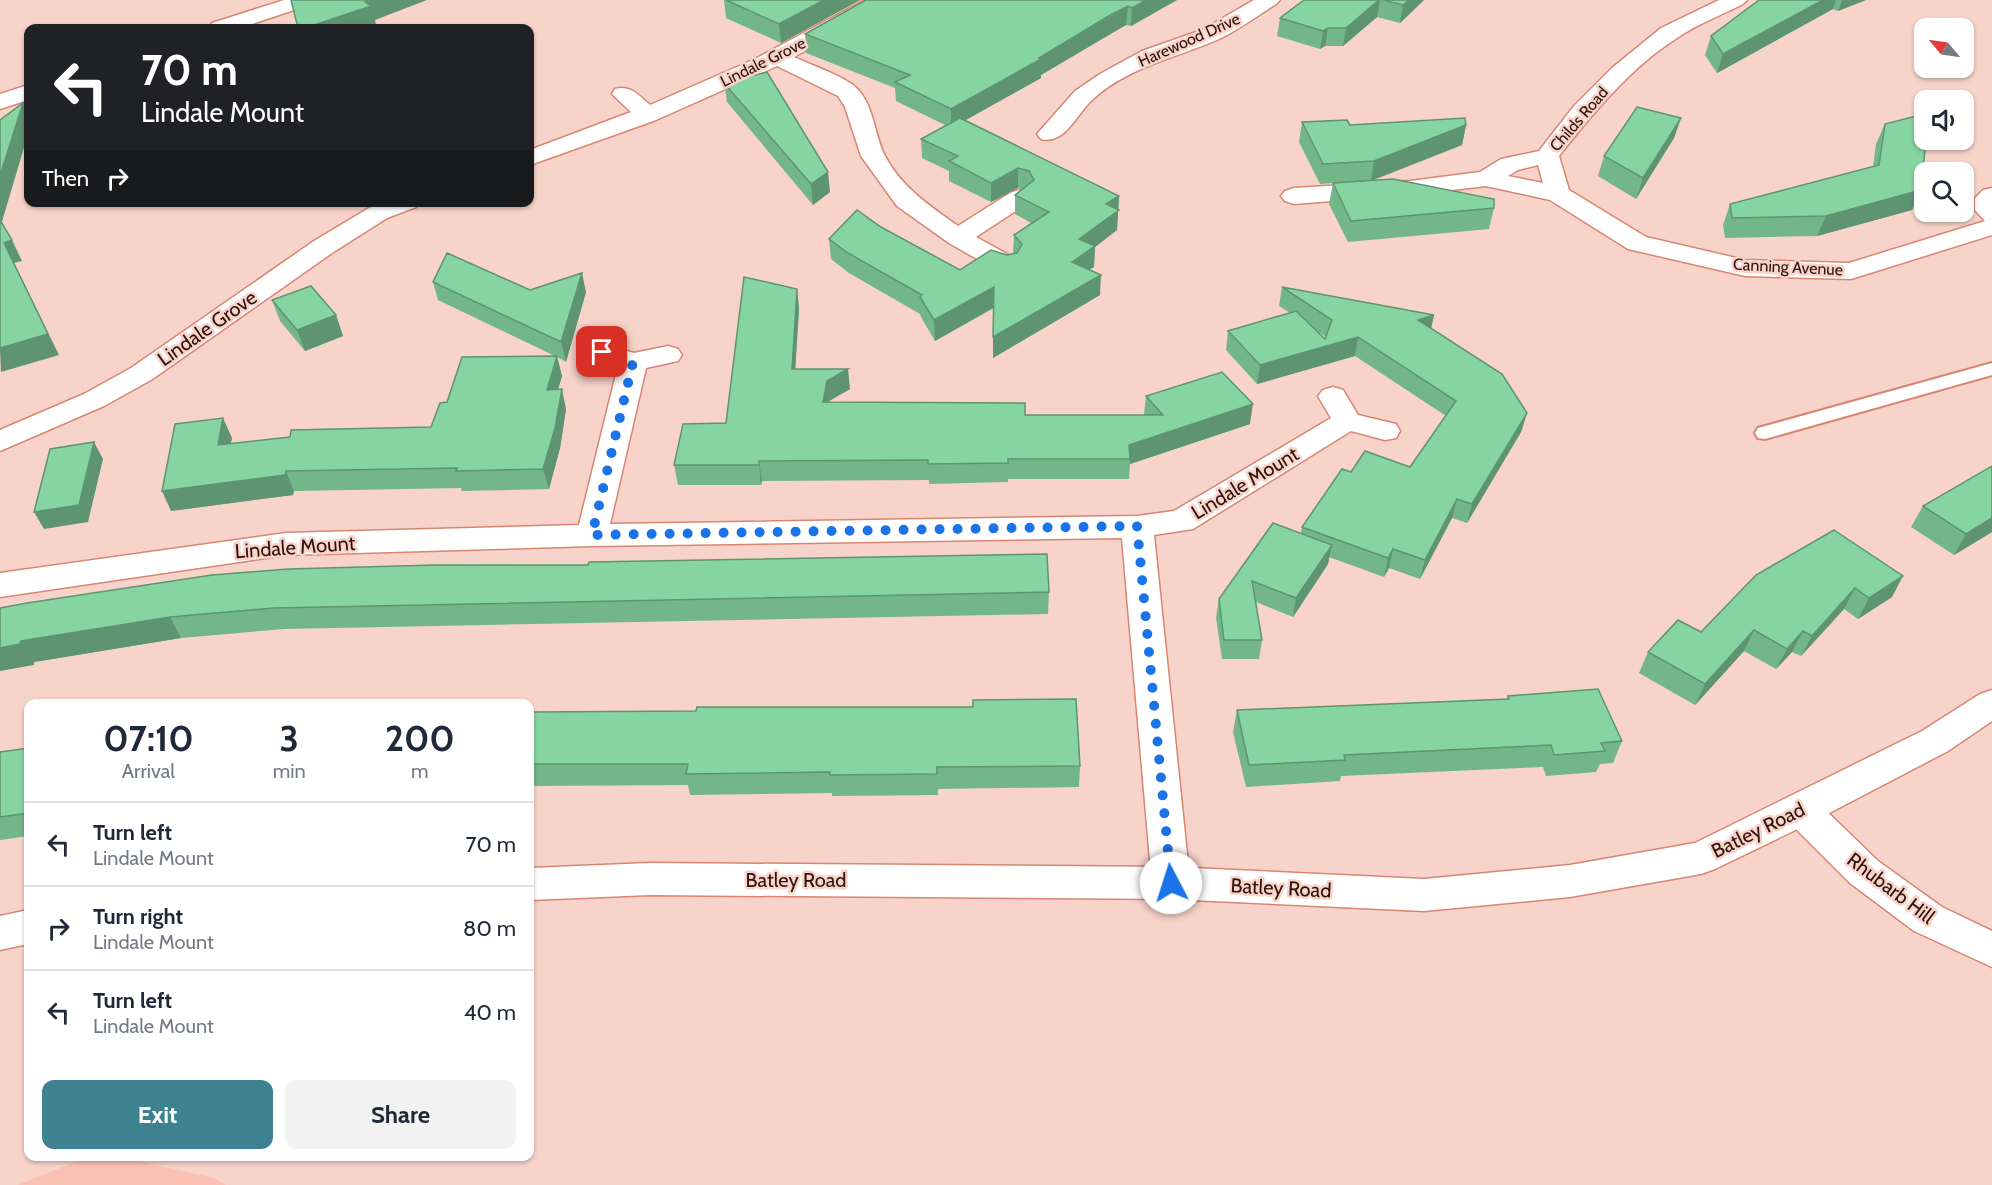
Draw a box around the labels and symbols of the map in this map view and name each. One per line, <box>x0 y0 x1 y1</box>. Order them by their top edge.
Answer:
street label: Harewood Drive <box>1135 9 1243 71</box>
north arrow <box>1914 18 1974 78</box>
street label: Lindale Grove <box>717 33 809 91</box>
street label: Childs Road <box>1546 83 1612 155</box>
street label: Canning Avenue <box>1733 255 1843 279</box>
street label: Lindale Grove <box>153 285 261 371</box>
pin <box>576 326 627 377</box>
street label: Lindale Mount <box>1187 441 1303 524</box>
street label: Lindale Mount <box>234 531 356 563</box>
street label: Batley Road <box>1707 797 1809 863</box>
street label: Rhubarb Hill <box>1842 847 1940 929</box>
position arrow <box>1139 851 1203 915</box>
street label: Batley Road <box>746 868 846 892</box>
street label: Batley Road <box>1230 873 1332 903</box>

